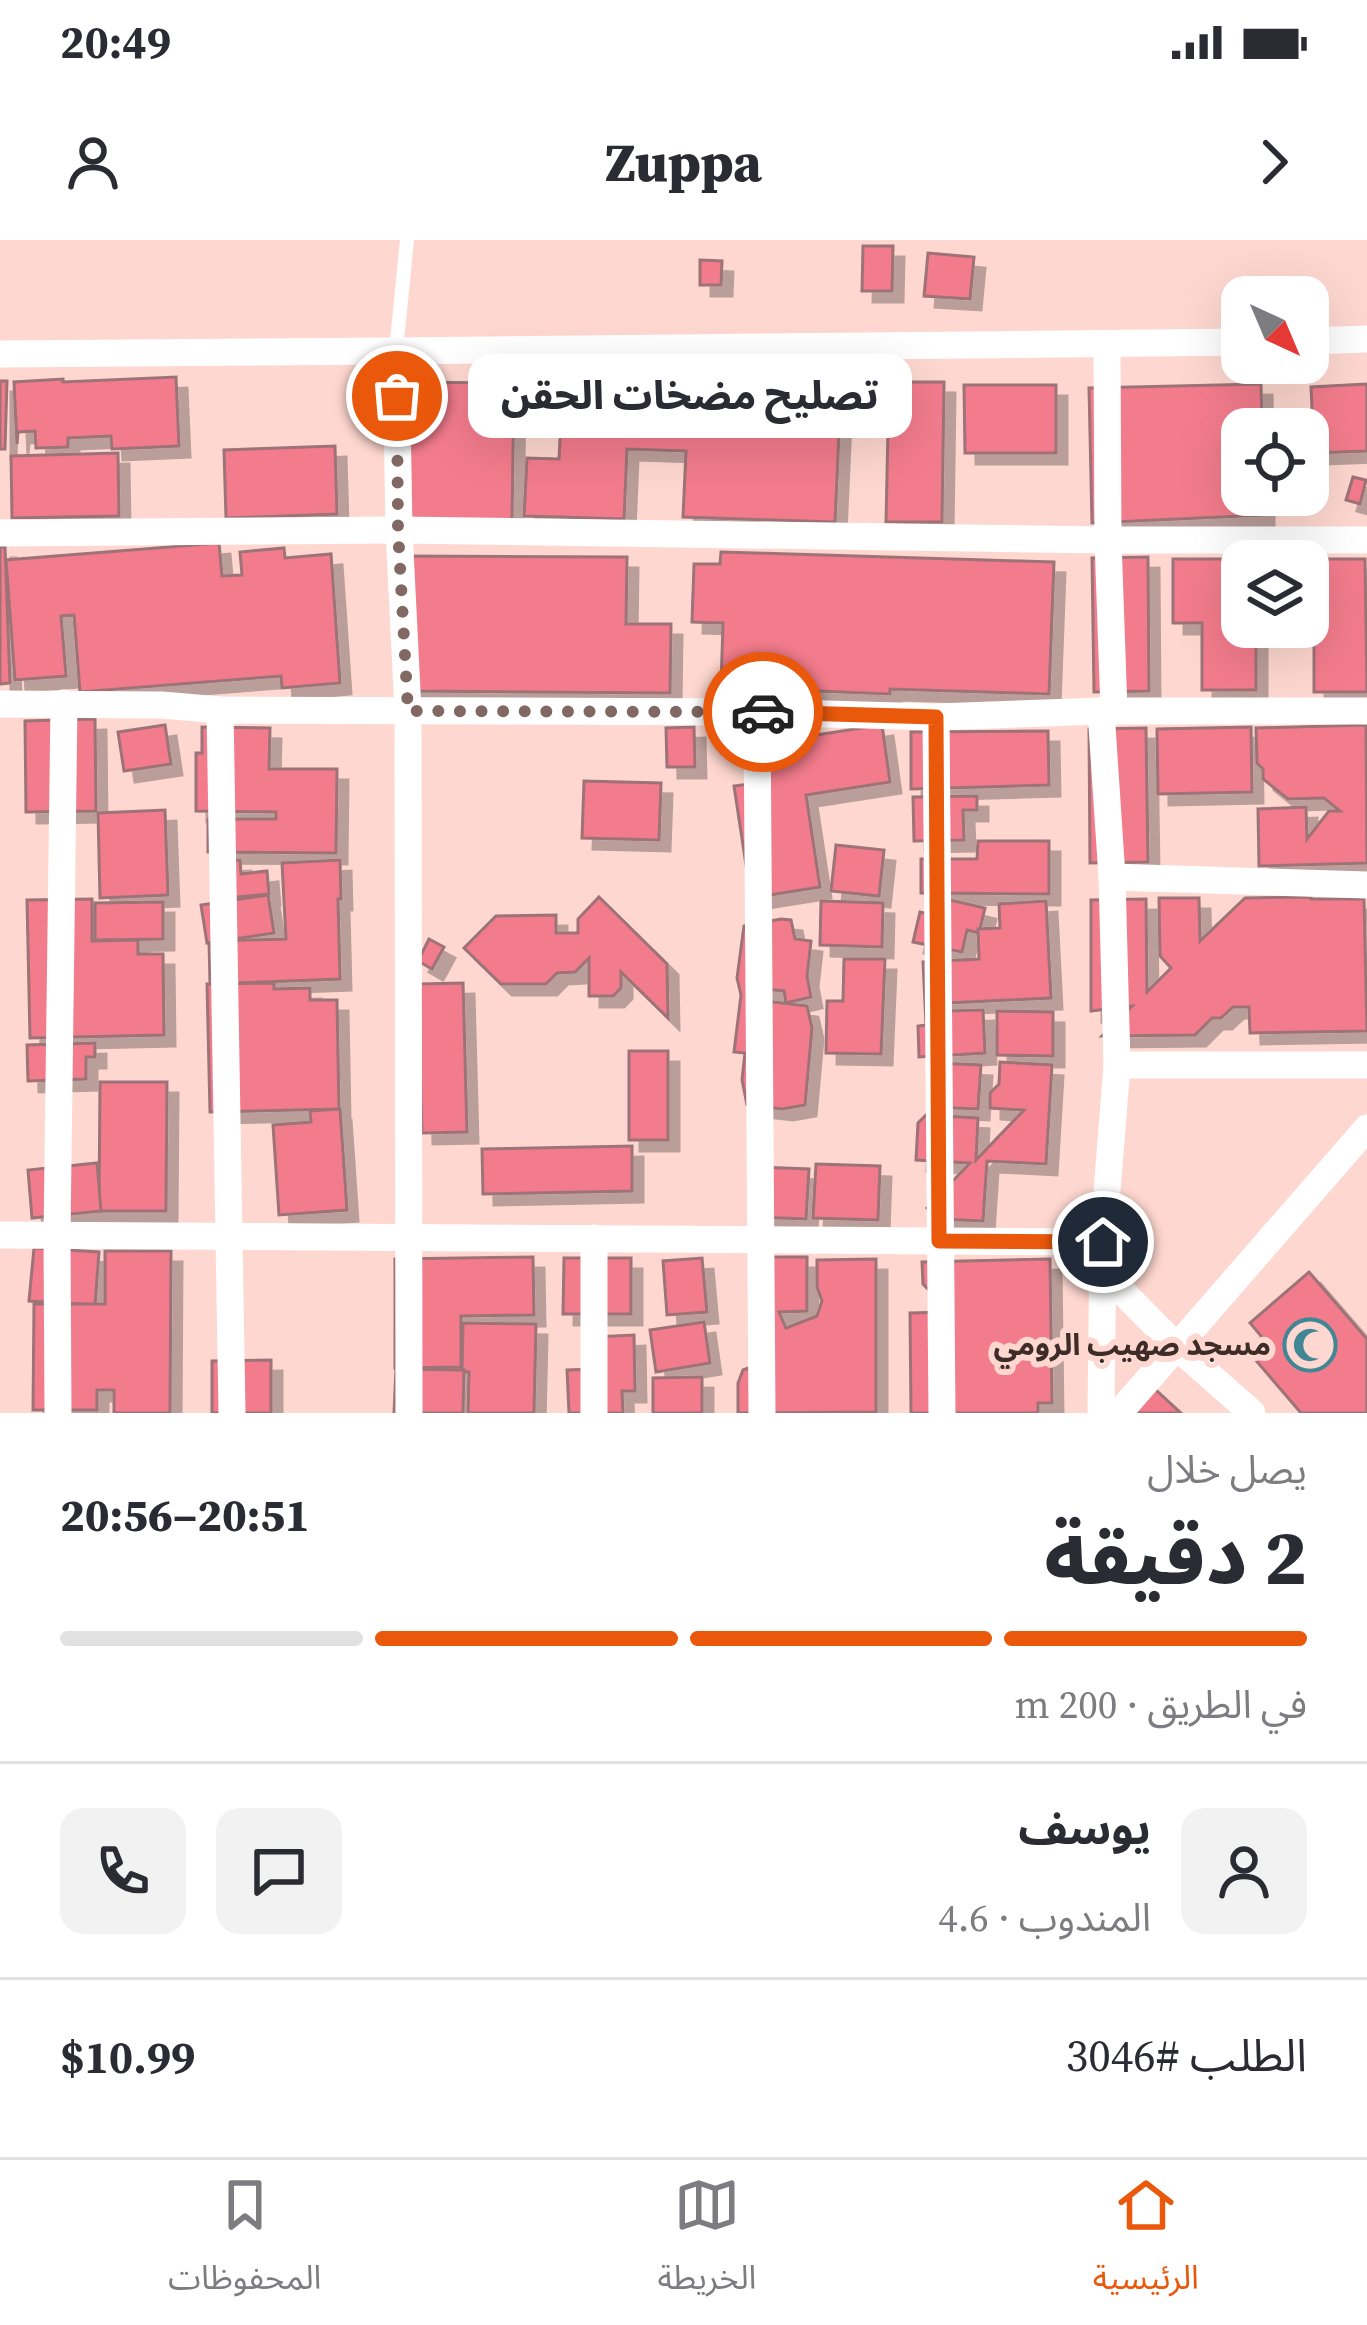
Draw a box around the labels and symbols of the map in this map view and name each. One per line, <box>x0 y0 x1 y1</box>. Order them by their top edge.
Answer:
north arrow <box>1221 276 1329 384</box>
pin <box>346 345 448 447</box>
callout: تصليح مضخات الحقن <box>469 354 913 438</box>
courier <box>703 652 823 772</box>
pin <box>1052 1191 1154 1293</box>
mosque icon: مسجد صهيب الرومي <box>1282 1317 1338 1373</box>
place label: مسجد صهيب الرومي <box>994 1324 1271 1369</box>

